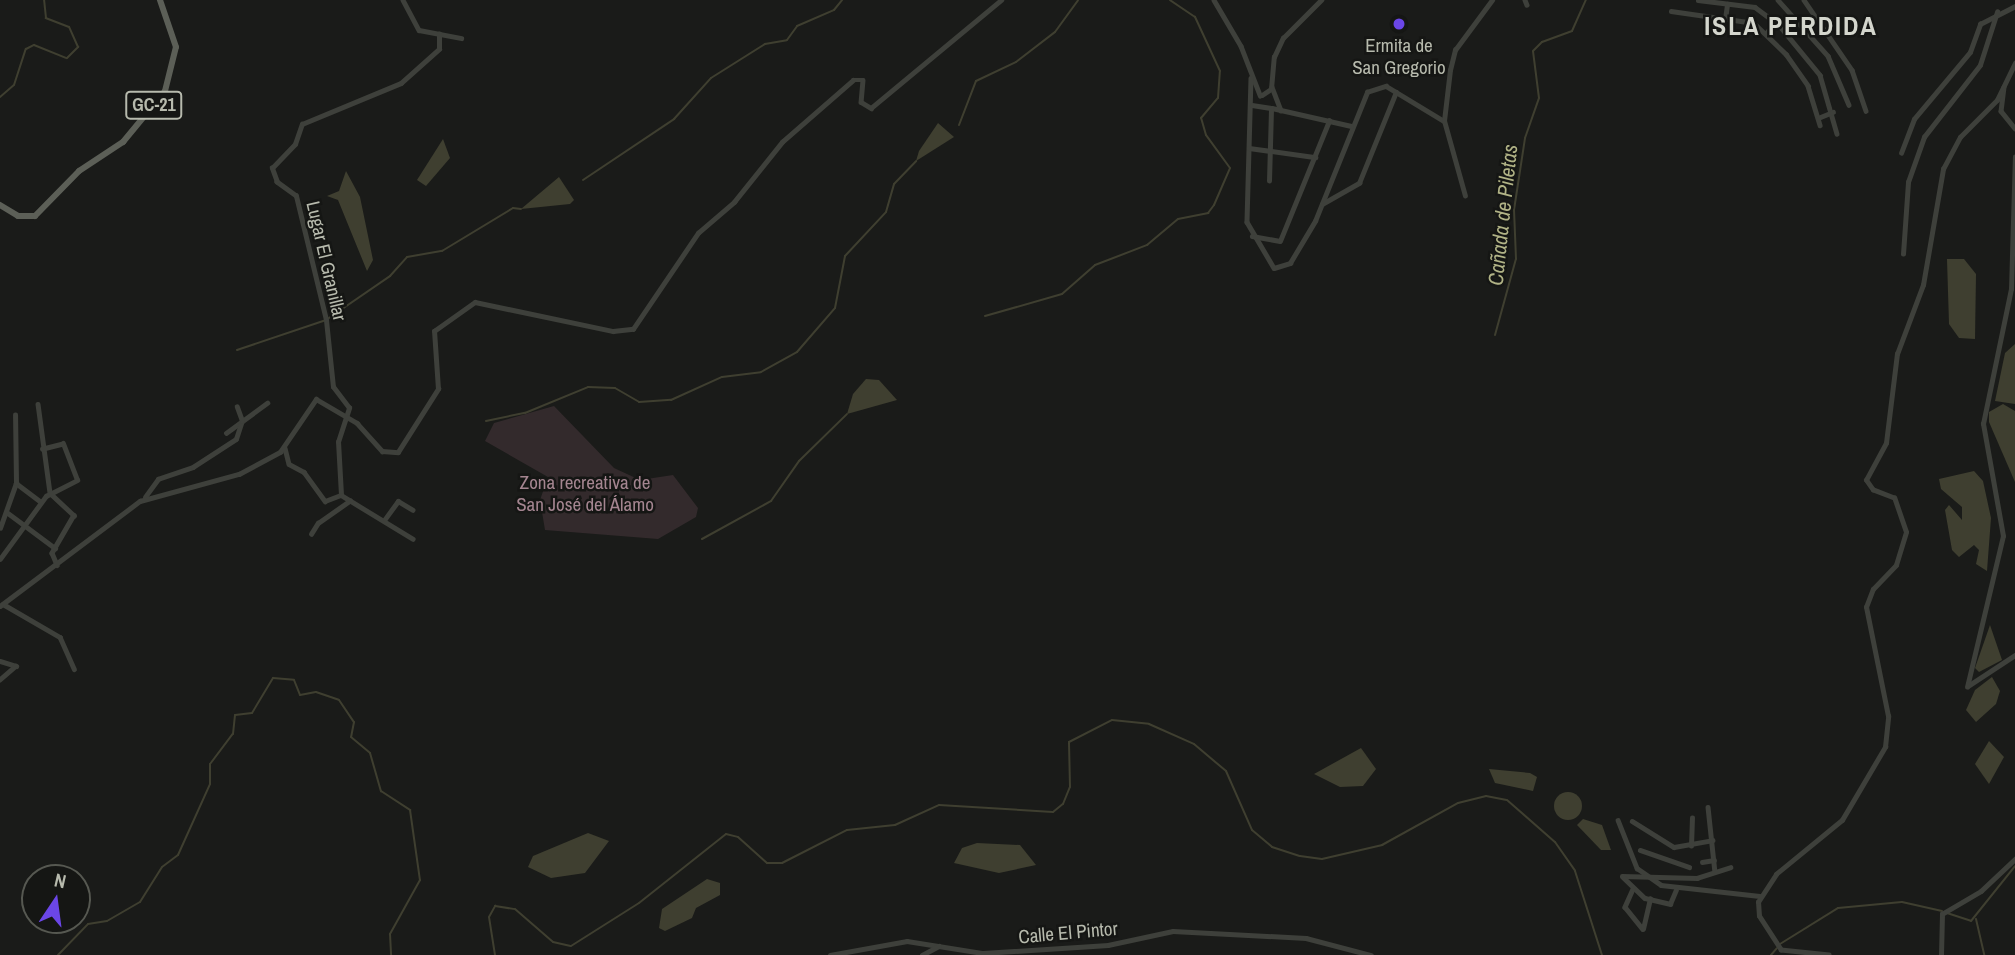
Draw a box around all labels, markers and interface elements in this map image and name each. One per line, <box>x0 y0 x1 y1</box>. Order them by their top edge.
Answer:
district label: ISLA PERDIDA <box>1705 10 1877 42</box>
marker: Ermita de San Gregorio <box>1391 16 1407 32</box>
place label: Ermita de San Gregorio <box>1352 35 1446 79</box>
road number: GC-21 <box>124 90 184 120</box>
water label: Cañada de Piletas <box>1483 143 1523 287</box>
street label: Lugar El Granillar <box>301 199 351 323</box>
park label: Zona recreativa de San José del Álamo <box>516 472 654 516</box>
north arrow <box>21 864 91 934</box>
text: N <box>52 867 69 894</box>
street label: Calle El Pintor <box>1017 917 1119 949</box>

